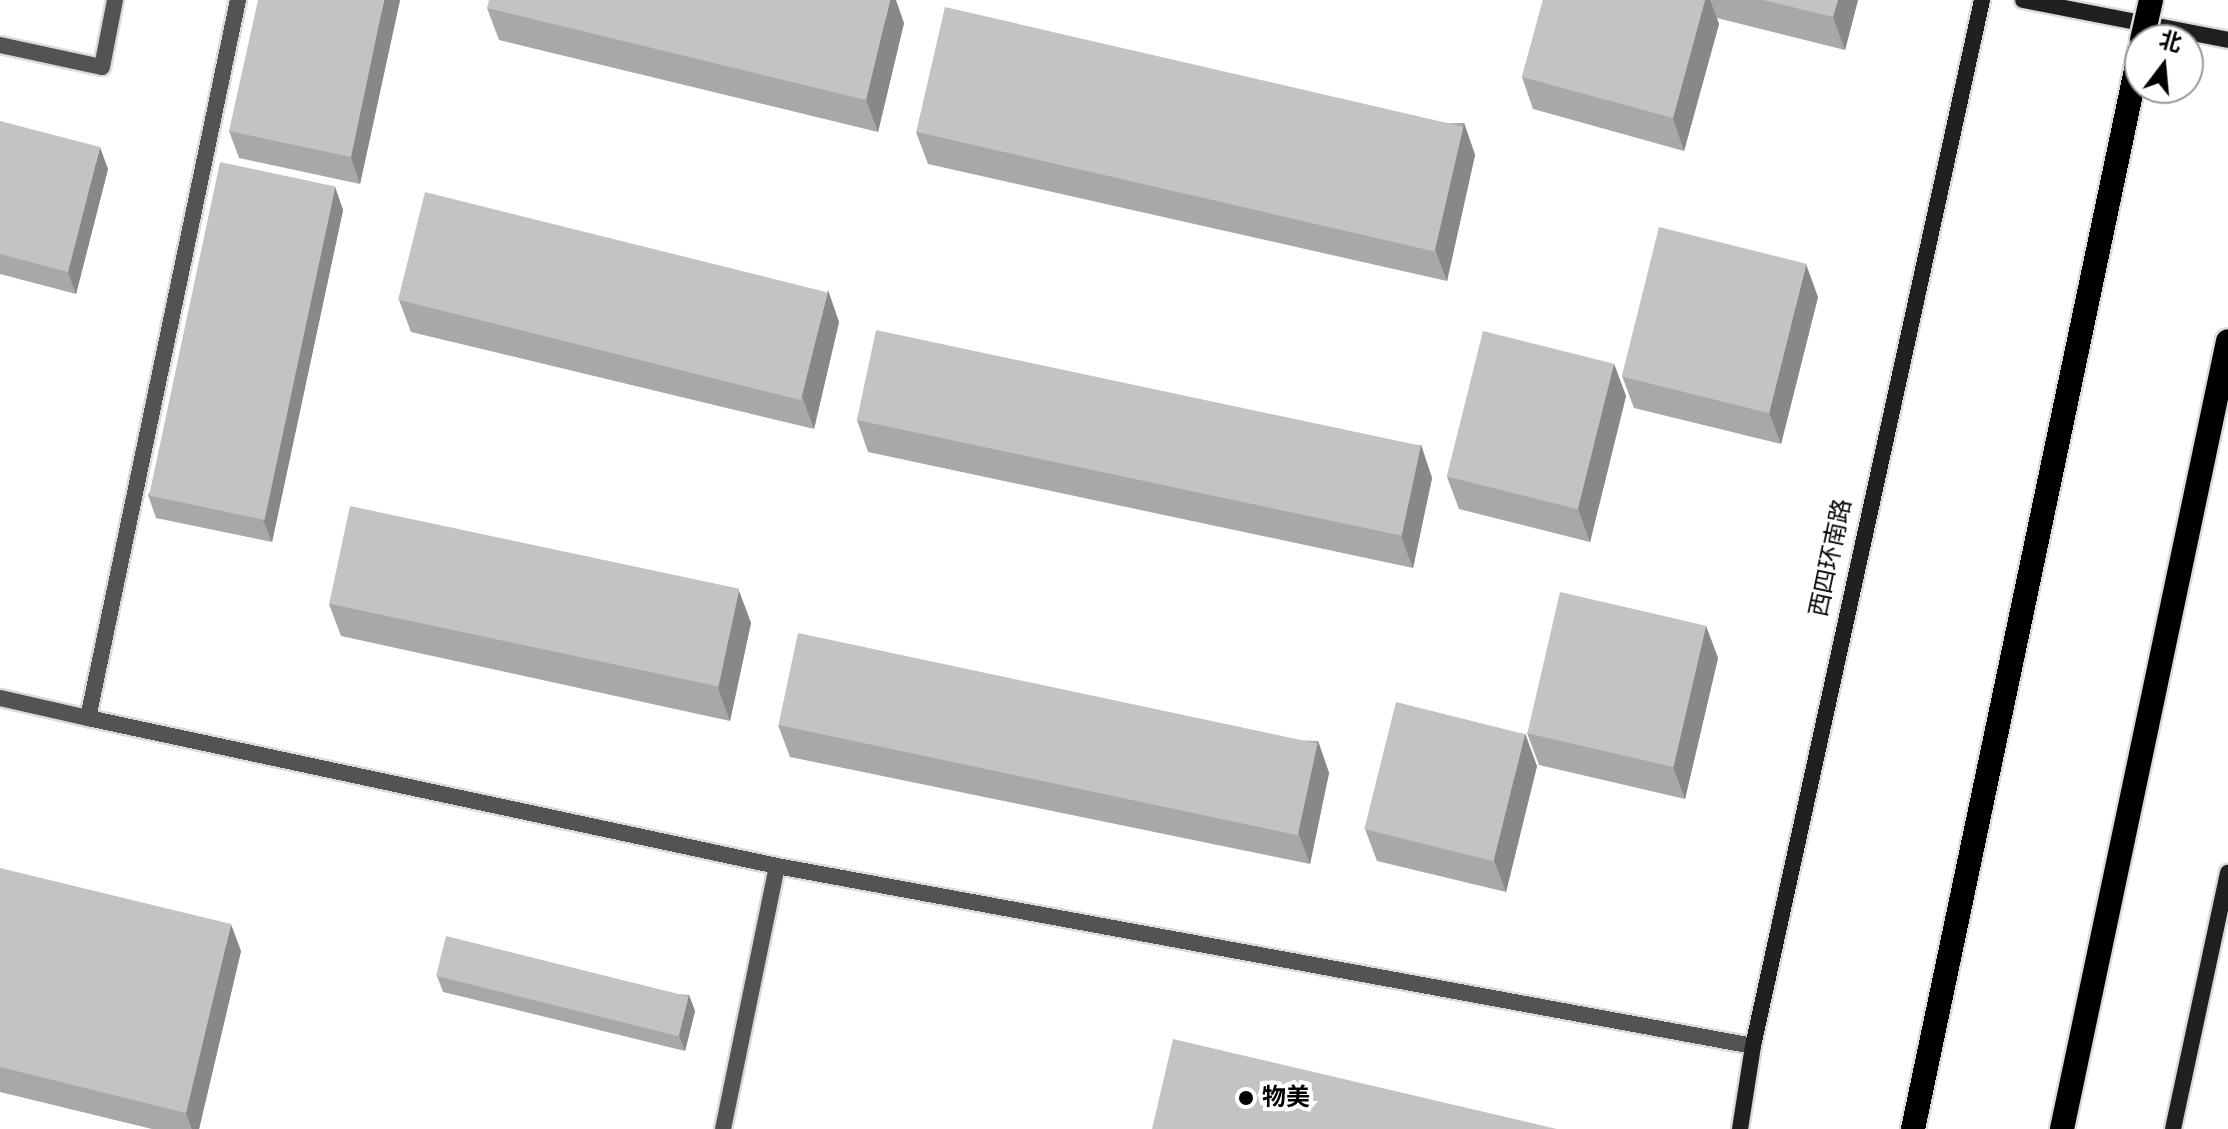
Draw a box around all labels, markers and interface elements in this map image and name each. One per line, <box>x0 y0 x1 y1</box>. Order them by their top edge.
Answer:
north arrow <box>2124 24 2204 104</box>
text: 北 <box>2156 26 2184 58</box>
street label: 西四环南路 <box>1804 496 1858 620</box>
place label: 物美 <box>1262 1084 1310 1112</box>
marker: 物美 <box>1237 1089 1255 1107</box>

